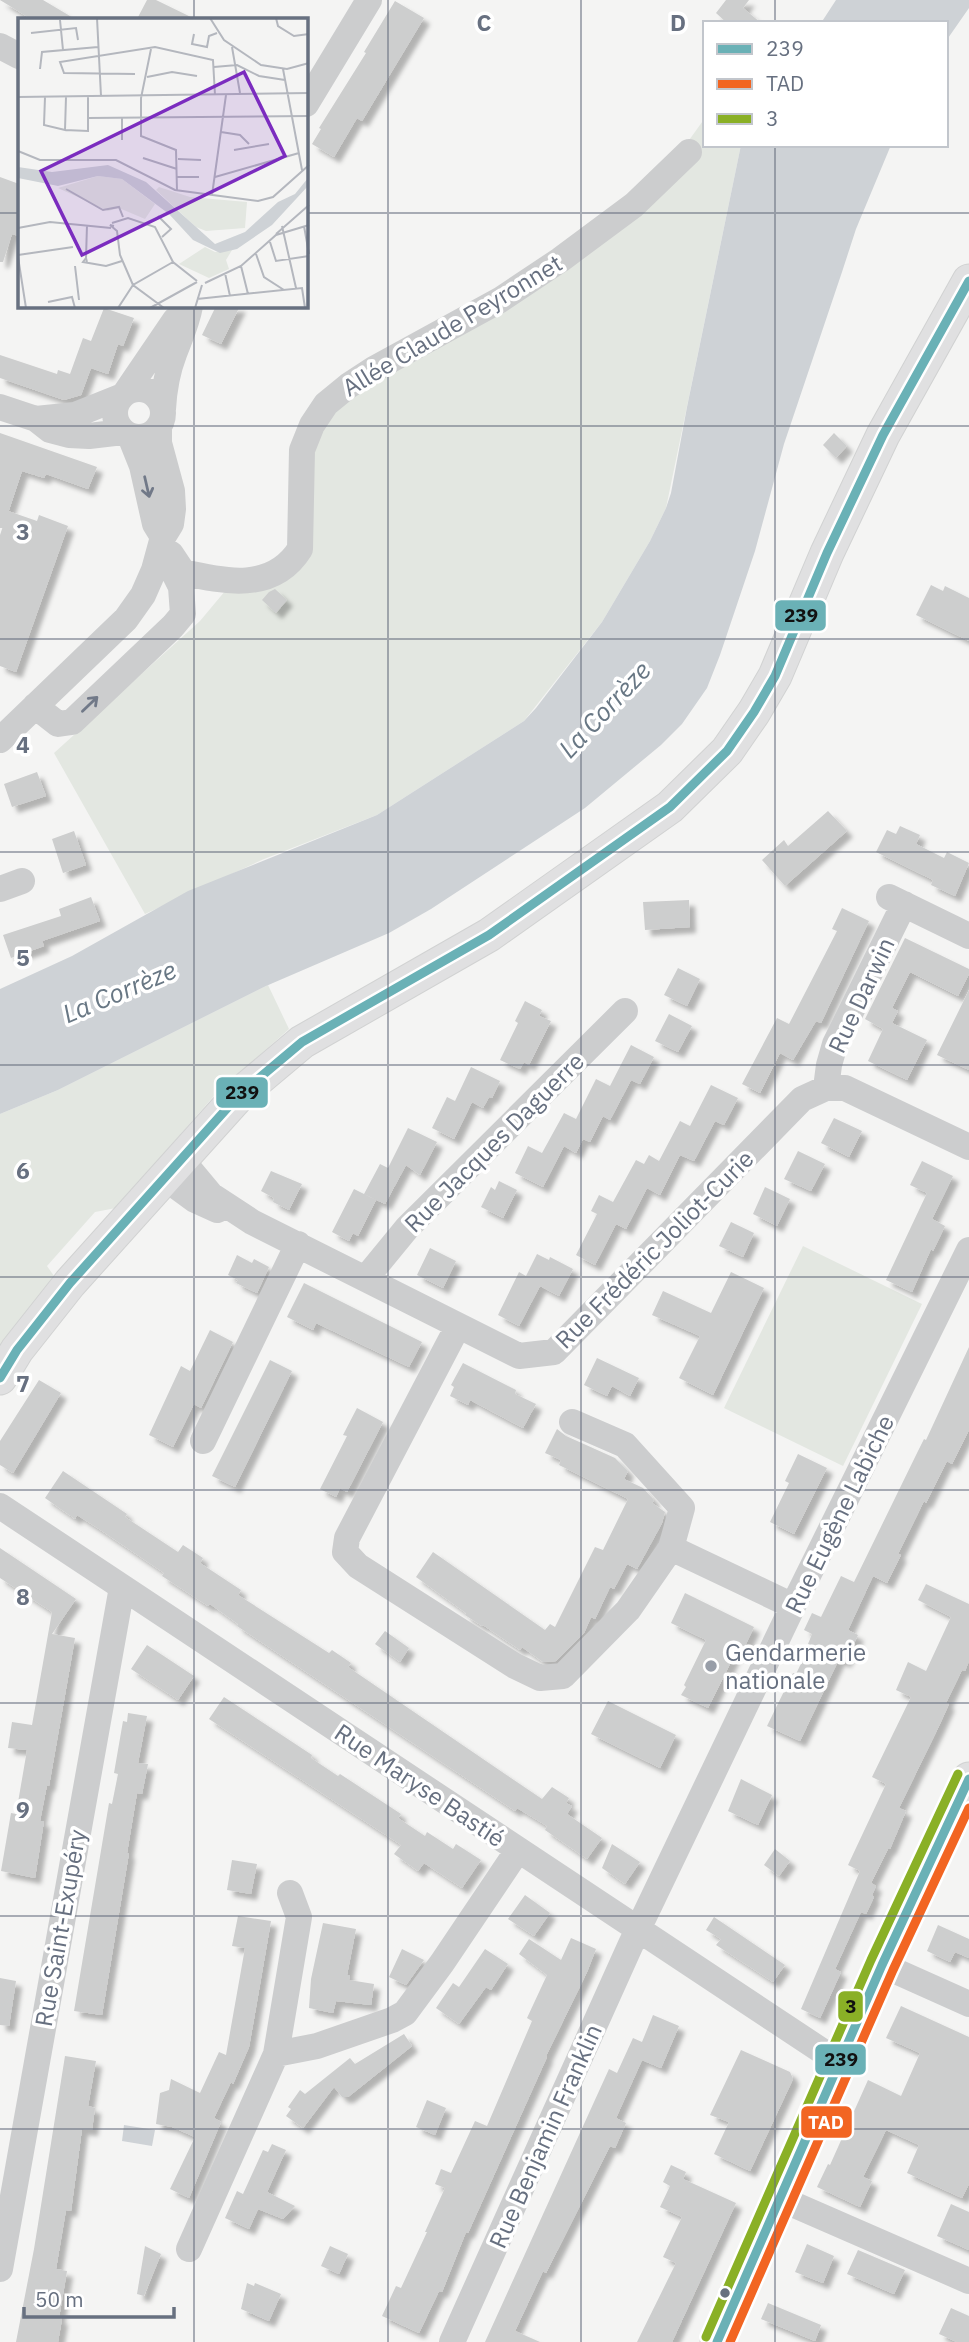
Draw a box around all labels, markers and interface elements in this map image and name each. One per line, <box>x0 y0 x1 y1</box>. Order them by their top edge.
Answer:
text: C <box>477 7 492 37</box>
text: D <box>670 7 686 37</box>
inset map <box>18 18 308 308</box>
legend <box>703 21 948 147</box>
text: 239 <box>766 34 804 62</box>
text: TAD <box>766 69 804 97</box>
text: 3 <box>766 104 779 132</box>
street label: Allée Claude Peyronnet <box>336 247 568 403</box>
one-way arrow <box>140 475 154 498</box>
text: 3 <box>16 516 30 546</box>
line badge: 239 <box>774 599 827 632</box>
text: 239 <box>784 603 818 627</box>
water label: La Corrèze <box>551 653 657 765</box>
one-way arrow <box>81 696 98 713</box>
text: 4 <box>16 729 30 759</box>
street label: Rue Darwin <box>820 932 902 1058</box>
text: 5 <box>16 942 30 972</box>
water label: La Corrèze <box>57 952 181 1030</box>
street label: Rue Jacques Daguerre <box>397 1045 591 1239</box>
line badge: 239 <box>215 1076 269 1109</box>
text: 239 <box>225 1080 259 1104</box>
street label: Rue Frédéric Joliot-Curie <box>548 1143 760 1355</box>
text: 6 <box>16 1155 30 1185</box>
text: 7 <box>16 1368 30 1398</box>
street label: Rue Eugène Labiche <box>777 1409 901 1619</box>
text: 8 <box>16 1581 30 1611</box>
place label: Gendarmerie nationale <box>725 1636 866 1696</box>
marker: Gendarmerie nationale <box>703 1658 719 1674</box>
street label: Rue Maryse Bastié <box>328 1716 512 1854</box>
text: 9 <box>16 1794 30 1824</box>
street label: Rue Saint-Exupéry <box>27 1827 93 2029</box>
line badge: 3 <box>837 1990 864 2023</box>
text: 3 <box>845 1994 857 2018</box>
street label: Rue Benjamin Franklin <box>481 2019 609 2253</box>
line badge: 239 <box>814 2043 867 2076</box>
text: 239 <box>824 2047 858 2071</box>
line badge: TAD <box>800 2105 853 2139</box>
text: TAD <box>808 2110 844 2134</box>
scale bar <box>24 2276 175 2320</box>
text: 50 m <box>35 2285 84 2313</box>
unlabelled marker <box>718 2286 732 2300</box>

